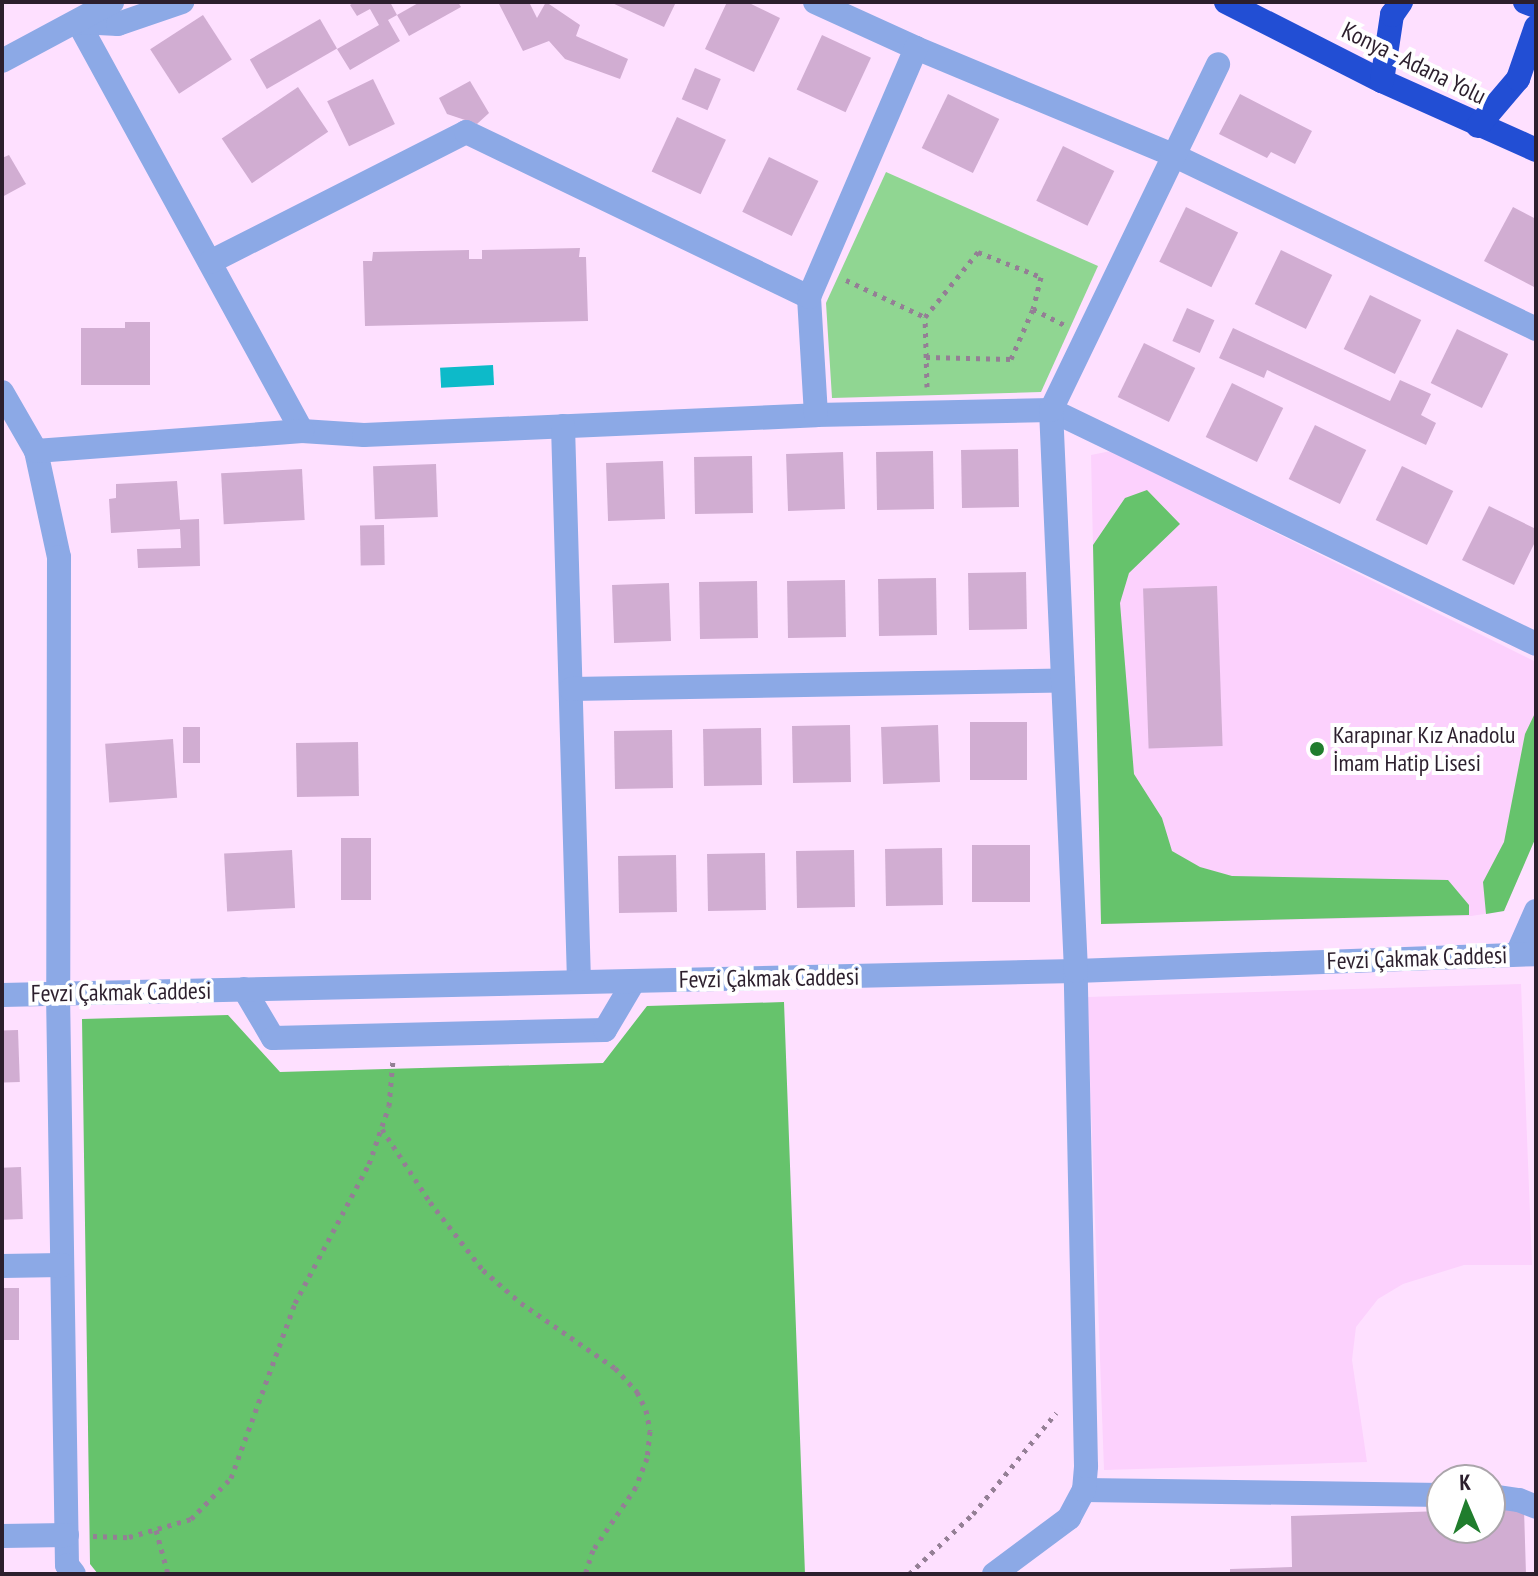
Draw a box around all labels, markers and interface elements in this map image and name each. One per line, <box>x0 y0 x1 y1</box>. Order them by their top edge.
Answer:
street label: Konya - Adana Yolu <box>1336 15 1492 111</box>
place label: Karapınar Kız Anadolu İmam Hatip Lisesi <box>1333 721 1517 777</box>
marker: Karapınar Kız Anadolu İmam Hatip Lisesi <box>1308 740 1326 758</box>
street label: Fevzi Çakmak Caddesi <box>1326 940 1508 976</box>
street label: Fevzi Çakmak Caddesi <box>678 962 860 994</box>
street label: Fevzi Çakmak Caddesi <box>30 976 212 1008</box>
north arrow <box>1426 1464 1506 1544</box>
text: K <box>1459 1468 1471 1496</box>

